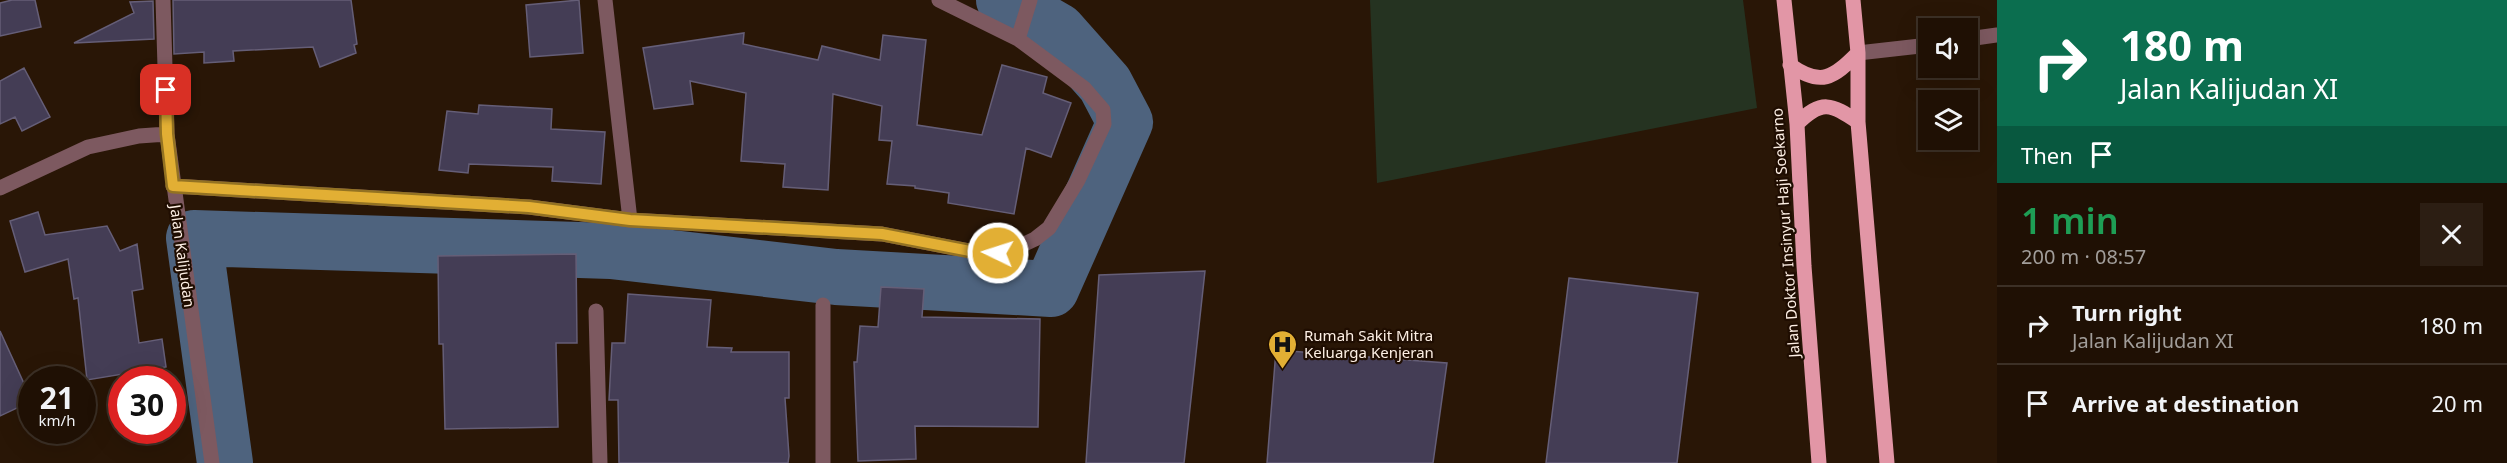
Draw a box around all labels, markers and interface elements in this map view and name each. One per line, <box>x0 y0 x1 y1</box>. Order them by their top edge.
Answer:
text: 180 m <box>2120 16 2244 73</box>
map controls <box>1918 18 1978 150</box>
button: sound <box>1918 18 1978 78</box>
icon: right <box>2021 24 2099 102</box>
pin <box>140 64 191 115</box>
text: Jalan Kalijudan XI <box>2120 70 2338 107</box>
icon: arrive <box>149 73 182 106</box>
button: layers <box>1918 90 1978 150</box>
street label: Jalan Doktor Insinyur Haji Soekarno <box>1766 108 1804 360</box>
icon: arrive <box>2085 138 2118 171</box>
text: Then <box>2021 140 2073 170</box>
text: 1 min <box>2021 196 2119 245</box>
street label: Jalan Kalijudan <box>166 201 200 309</box>
button: close <box>2420 203 2483 266</box>
position arrow <box>966 221 1030 285</box>
text: 200 m · 08:57 <box>2021 243 2146 270</box>
text: Turn right <box>2072 297 2182 327</box>
icon: right <box>2021 309 2054 342</box>
text: 180 m <box>2419 310 2483 340</box>
place label: Rumah Sakit Mitra Keluarga Kenjeran <box>1304 325 1434 362</box>
text: Jalan Kalijudan XI <box>2072 327 2234 354</box>
hospital icon: Rumah Sakit Mitra Keluarga Kenjeran <box>1267 328 1299 370</box>
speed limit sign: 30 <box>108 366 186 444</box>
text: 21 <box>40 377 74 418</box>
icon: arrive <box>2021 387 2054 420</box>
text: Arrive at destination <box>2072 388 2299 418</box>
text: 20 m <box>2432 388 2483 418</box>
text: km/h <box>39 410 75 430</box>

